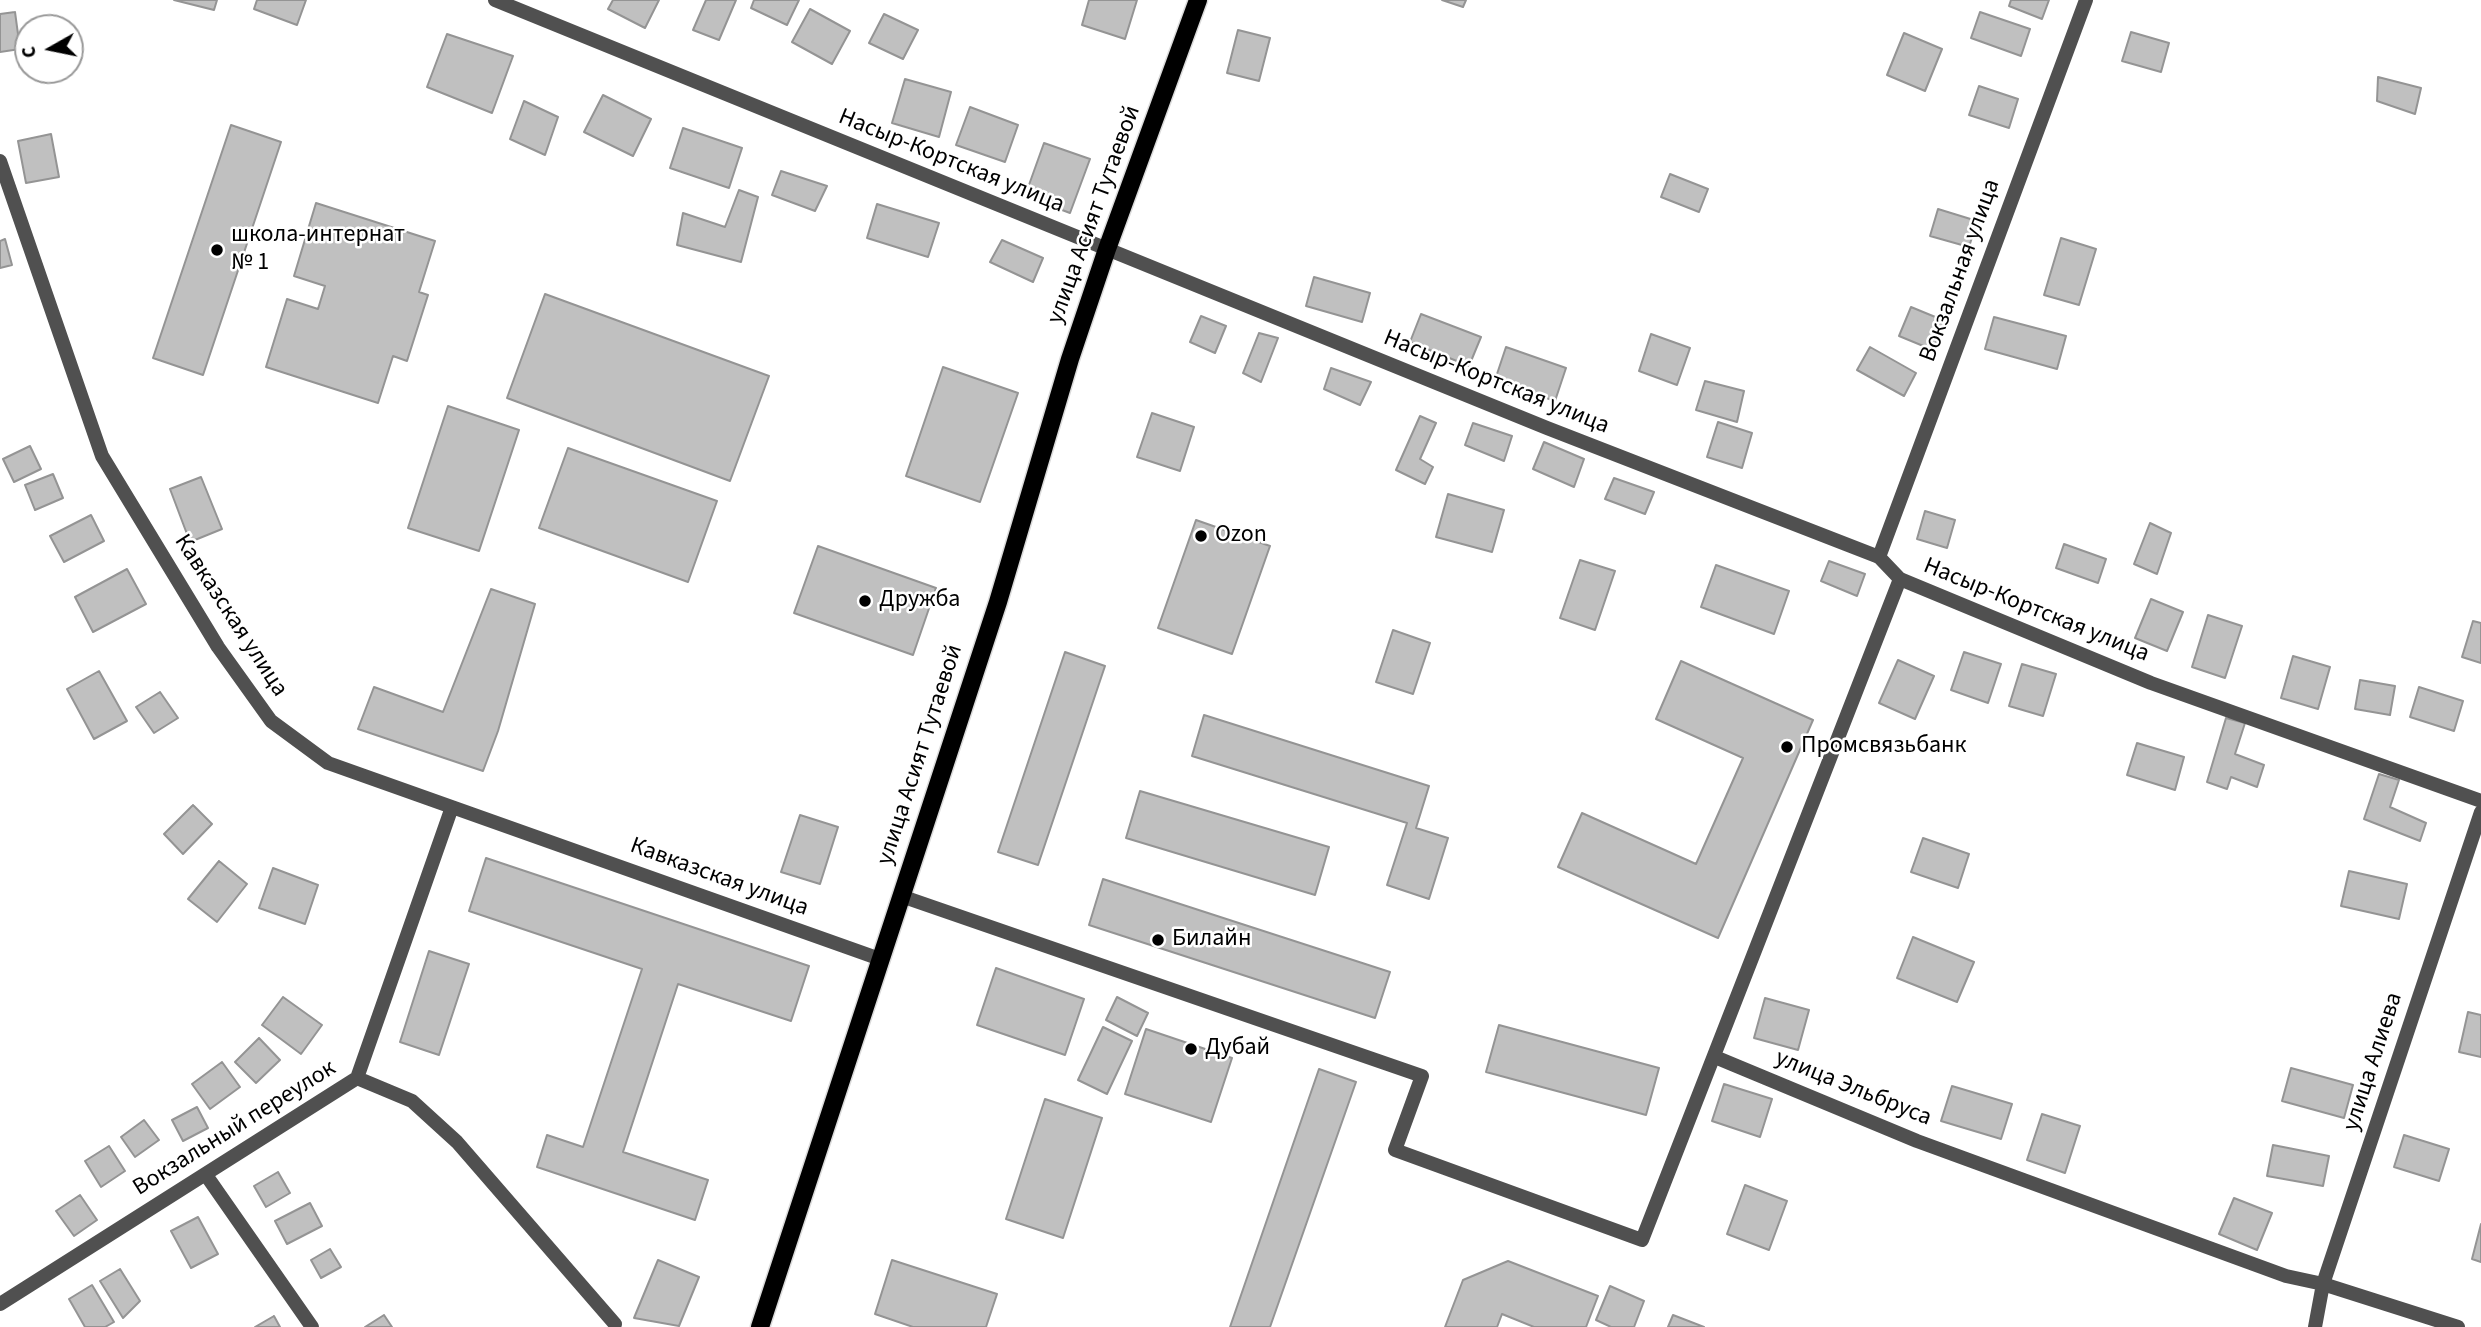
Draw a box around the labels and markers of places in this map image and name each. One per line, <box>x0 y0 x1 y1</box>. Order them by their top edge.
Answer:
place label: школа-интернат № 1 <box>231 222 405 278</box>
marker: школа-интернат № 1 <box>209 242 225 258</box>
place label: Ozon <box>1215 522 1267 550</box>
marker: Ozon <box>1193 528 1209 544</box>
place label: Дружба <box>879 587 960 615</box>
marker: Дружба <box>857 593 873 609</box>
place label: Промсвязьбанк <box>1801 733 1966 761</box>
marker: Промсвязьбанк <box>1779 739 1795 755</box>
place label: Билайн <box>1172 926 1251 954</box>
marker: Билайн <box>1150 932 1166 948</box>
place label: Дубай <box>1205 1035 1270 1063</box>
marker: Дубай <box>1183 1041 1199 1057</box>

